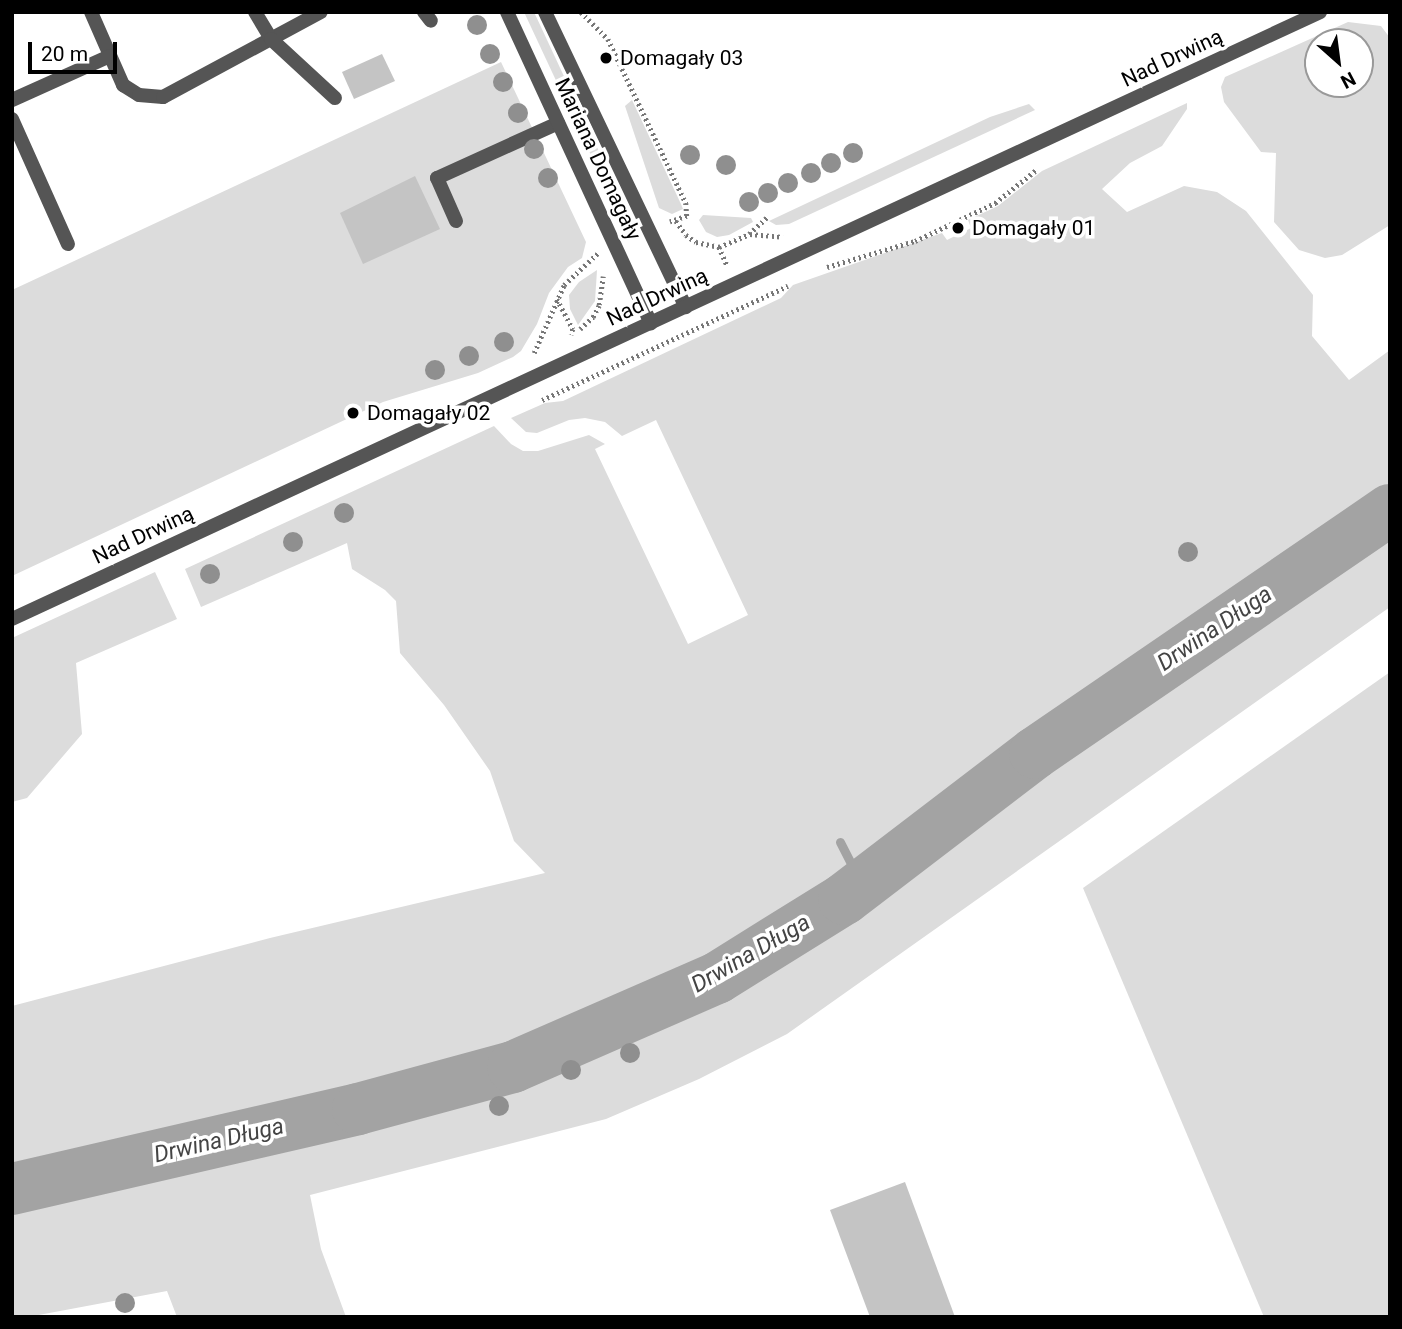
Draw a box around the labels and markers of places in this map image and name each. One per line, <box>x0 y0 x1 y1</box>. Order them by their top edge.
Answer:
place label: Domagały 03 <box>620 45 743 71</box>
marker: Domagały 03 <box>598 50 614 66</box>
place label: Domagały 01 <box>972 215 1095 241</box>
marker: Domagały 01 <box>950 220 966 236</box>
place label: Domagały 02 <box>367 400 490 426</box>
marker: Domagały 02 <box>345 405 361 421</box>

